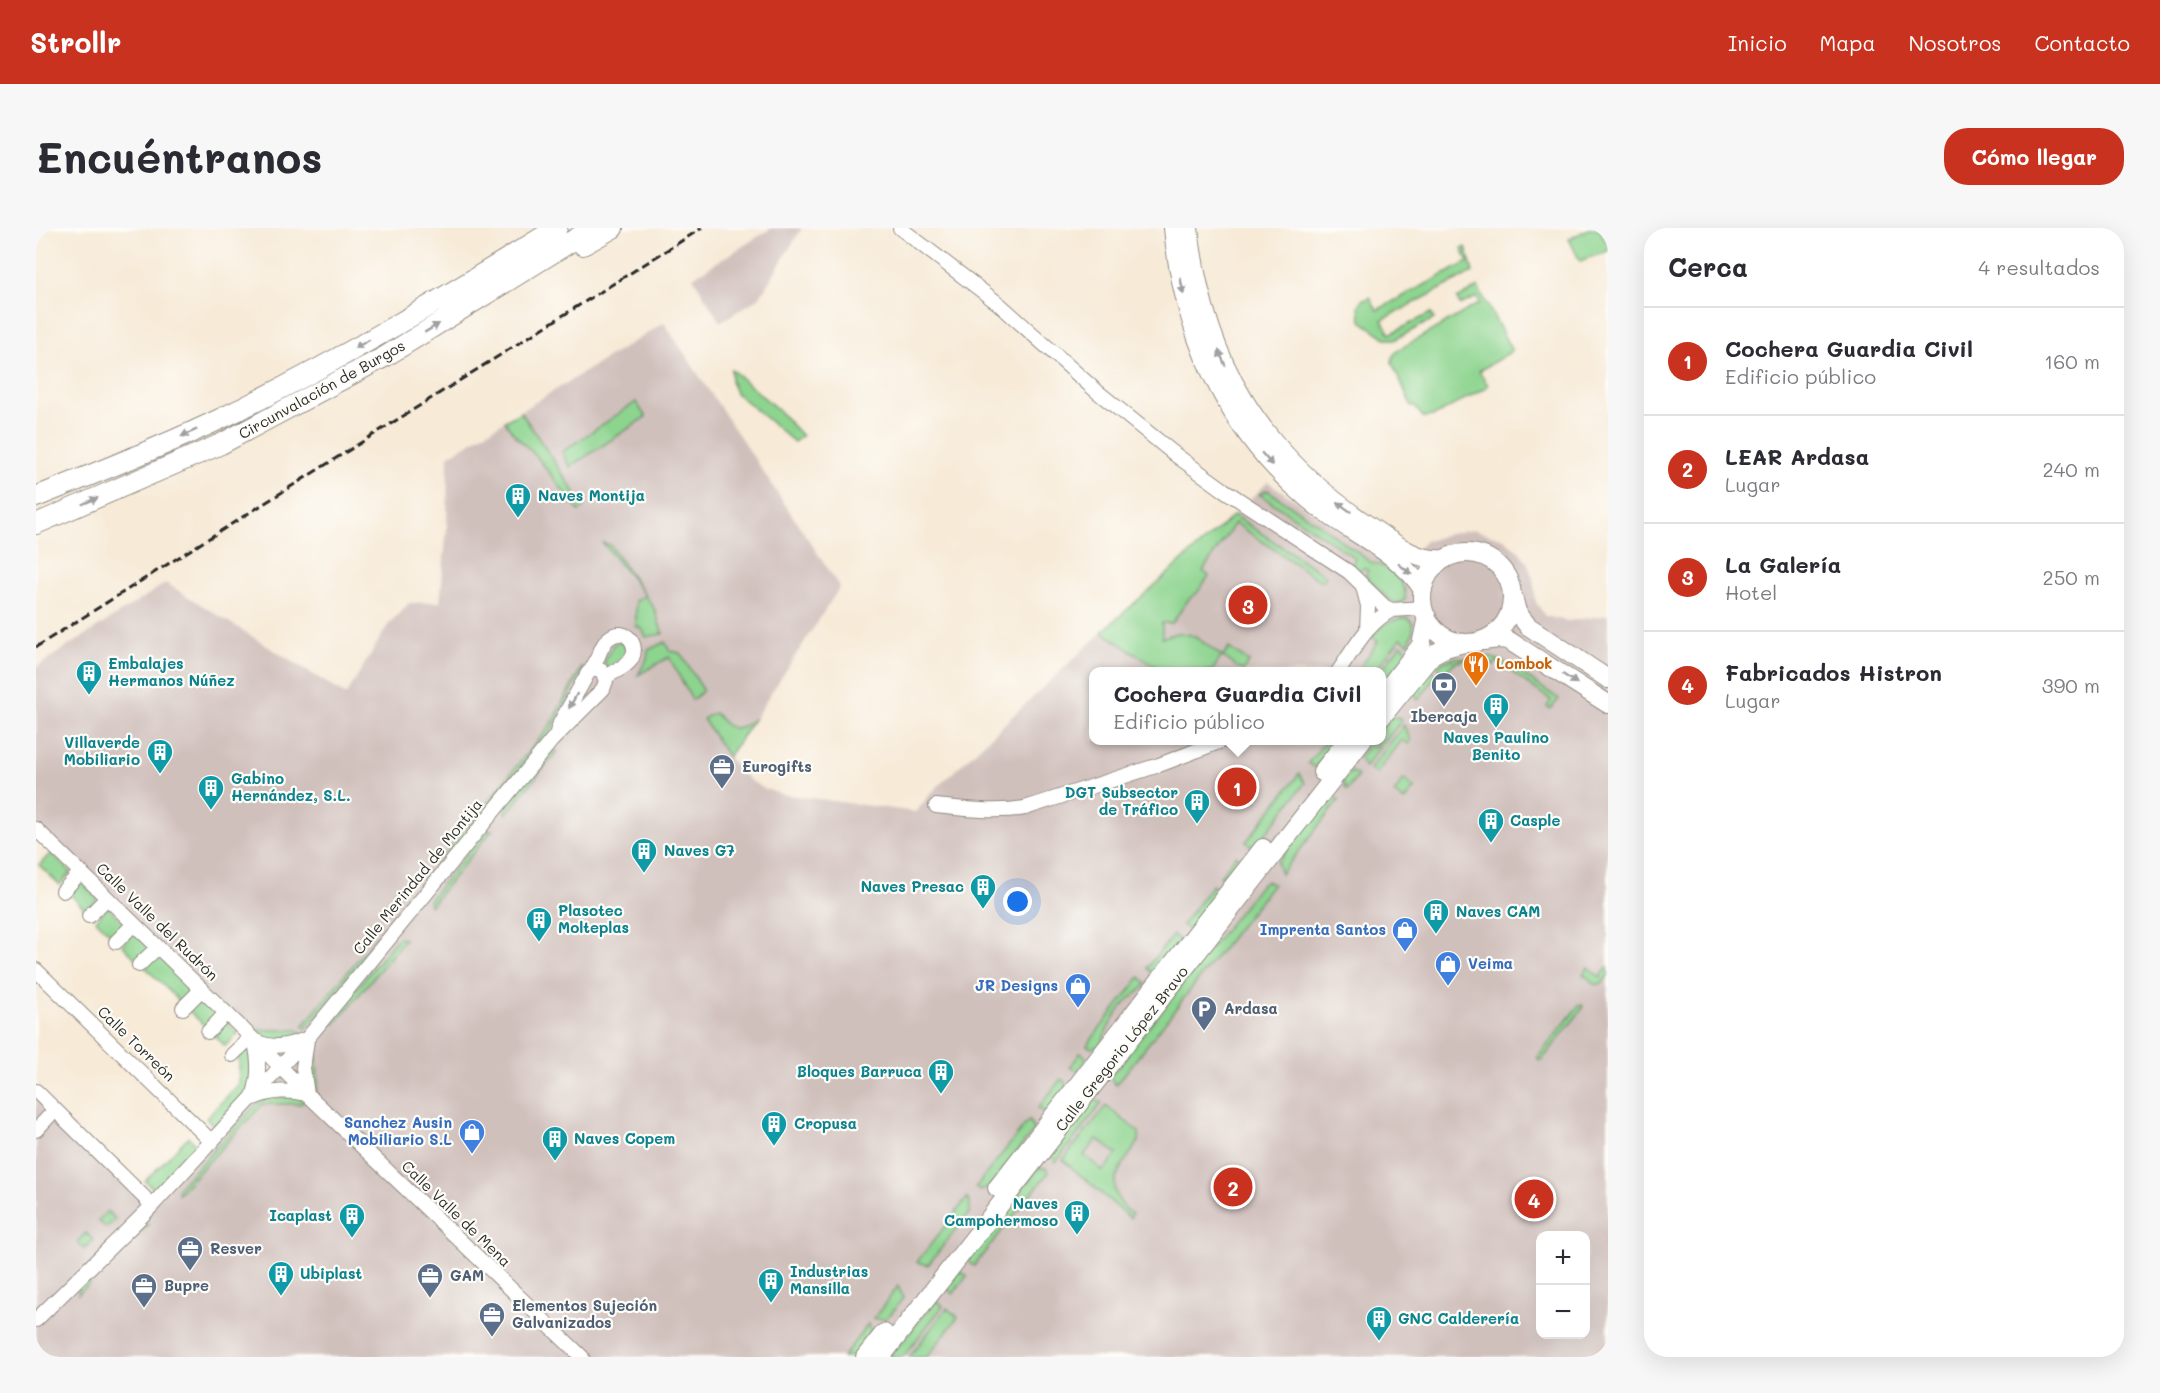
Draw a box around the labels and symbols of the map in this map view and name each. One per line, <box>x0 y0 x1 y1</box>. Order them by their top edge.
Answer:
one-way arrow <box>1178 277 1187 296</box>
one-way arrow <box>424 323 440 334</box>
street label: Circunvalación de Burgos <box>235 335 408 443</box>
one-way arrow <box>353 339 370 349</box>
one-way arrow <box>1217 350 1226 367</box>
one-way arrow <box>180 429 197 438</box>
one-way arrow <box>1261 451 1274 466</box>
building icon: Naves Montija <box>503 481 533 519</box>
place label: Naves Montija <box>538 485 645 505</box>
one-way arrow <box>81 496 99 506</box>
one-way arrow <box>1336 502 1351 514</box>
one-way arrow <box>1398 563 1413 575</box>
pin: 3 <box>1228 582 1268 628</box>
restaurant icon: Lombok <box>1461 649 1491 687</box>
place label: Embalajes Hermanos Núñez <box>108 653 235 690</box>
place label: Lombok <box>1496 653 1552 673</box>
building icon: Embalajes Hermanos Núñez <box>74 658 104 696</box>
bank icon: Ibercaja <box>1429 670 1459 708</box>
one-way arrow <box>1562 673 1578 684</box>
building icon: Naves Paulino Benito <box>1481 691 1511 729</box>
one-way arrow <box>568 692 578 709</box>
place label: Ibercaja <box>1411 706 1477 726</box>
place label: Naves Paulino Benito <box>1443 727 1549 764</box>
place label: Villaverde Mobiliario <box>64 732 140 769</box>
building icon: Villaverde Mobiliario <box>145 737 175 775</box>
office icon: Eurogifts <box>707 752 737 790</box>
place label: Eurogifts <box>742 756 812 776</box>
pin: 1 <box>1218 764 1256 810</box>
place label: Gabino Hernández, S.L. <box>231 768 351 805</box>
building icon: Gabino Hernández, S.L. <box>196 773 226 811</box>
place label: DGT Subsector de Tráfico <box>1065 782 1178 819</box>
building icon: DGT Subsector de Tráfico <box>1182 787 1212 825</box>
street label: Calle Merindad de Montija <box>348 794 486 958</box>
building icon: Casple <box>1476 806 1506 844</box>
place label: Casple <box>1510 810 1560 830</box>
building icon: Naves G7 <box>629 836 659 874</box>
place label: Naves G7 <box>664 840 735 860</box>
street label: Calle Valle del Rudrón <box>93 858 223 985</box>
building icon: Naves Presac <box>968 872 998 910</box>
place label: Naves Presac <box>861 876 964 896</box>
your location <box>1003 887 1032 916</box>
building icon: Naves CAM <box>1421 897 1451 935</box>
place label: Plasotec Molteplas <box>558 900 629 937</box>
place label: Naves CAM <box>1456 901 1540 921</box>
building icon: Plasotec Molteplas <box>524 905 554 943</box>
shop icon: Imprenta Santos <box>1390 915 1420 953</box>
place label: Imprenta Santos <box>1260 919 1386 939</box>
shop icon: Veima <box>1433 949 1463 987</box>
place label: Veima <box>1468 953 1513 973</box>
street label: Calle Gregorio López Bravo <box>1050 962 1192 1135</box>
shop icon: JR Designs <box>1063 971 1093 1009</box>
place label: JR Designs <box>975 975 1058 995</box>
parking icon: Ardasa <box>1189 994 1219 1032</box>
place label: Ardasa <box>1224 998 1278 1018</box>
street label: Calle Torreón <box>94 1001 180 1085</box>
building icon: Bloques Barruca <box>926 1057 956 1095</box>
place label: Bloques Barruca <box>797 1061 922 1081</box>
building icon: Cropusa <box>759 1109 789 1147</box>
place label: Sanchez Ausin Mobiliario S.L <box>344 1112 452 1149</box>
place label: Cropusa <box>794 1113 857 1133</box>
shop icon: Sanchez Ausin Mobiliario S.L <box>457 1117 487 1155</box>
building icon: Naves Copem <box>540 1124 570 1162</box>
place label: Naves Copem <box>574 1128 675 1148</box>
street label: Calle Valle de Mena <box>398 1156 516 1271</box>
pin: 2 <box>1214 1164 1252 1210</box>
pin: 4 <box>1514 1176 1554 1222</box>
place label: Naves Campohermoso <box>944 1193 1058 1230</box>
building icon: Naves Campohermoso <box>1062 1198 1092 1236</box>
building icon: Icaplast <box>337 1201 367 1239</box>
place label: Icaplast <box>269 1205 332 1225</box>
office icon: Resver <box>175 1234 205 1272</box>
place label: Resver <box>210 1238 262 1258</box>
building icon: Ubiplast <box>266 1259 296 1297</box>
office icon: GAM <box>415 1261 445 1299</box>
place label: Industrias Mansilla <box>790 1261 868 1298</box>
place label: Ubiplast <box>300 1263 362 1283</box>
place label: GAM <box>450 1265 484 1285</box>
building icon: Industrias Mansilla <box>756 1266 786 1304</box>
office icon: Bupre <box>129 1271 159 1309</box>
place label: Bupre <box>164 1275 209 1295</box>
place label: Elementos Sujeción Galvanizados <box>512 1295 657 1332</box>
office icon: Elementos Sujeción Galvanizados <box>477 1300 507 1338</box>
building icon: GNC Calderería <box>1364 1304 1394 1342</box>
place label: GNC Calderería <box>1398 1308 1519 1328</box>

